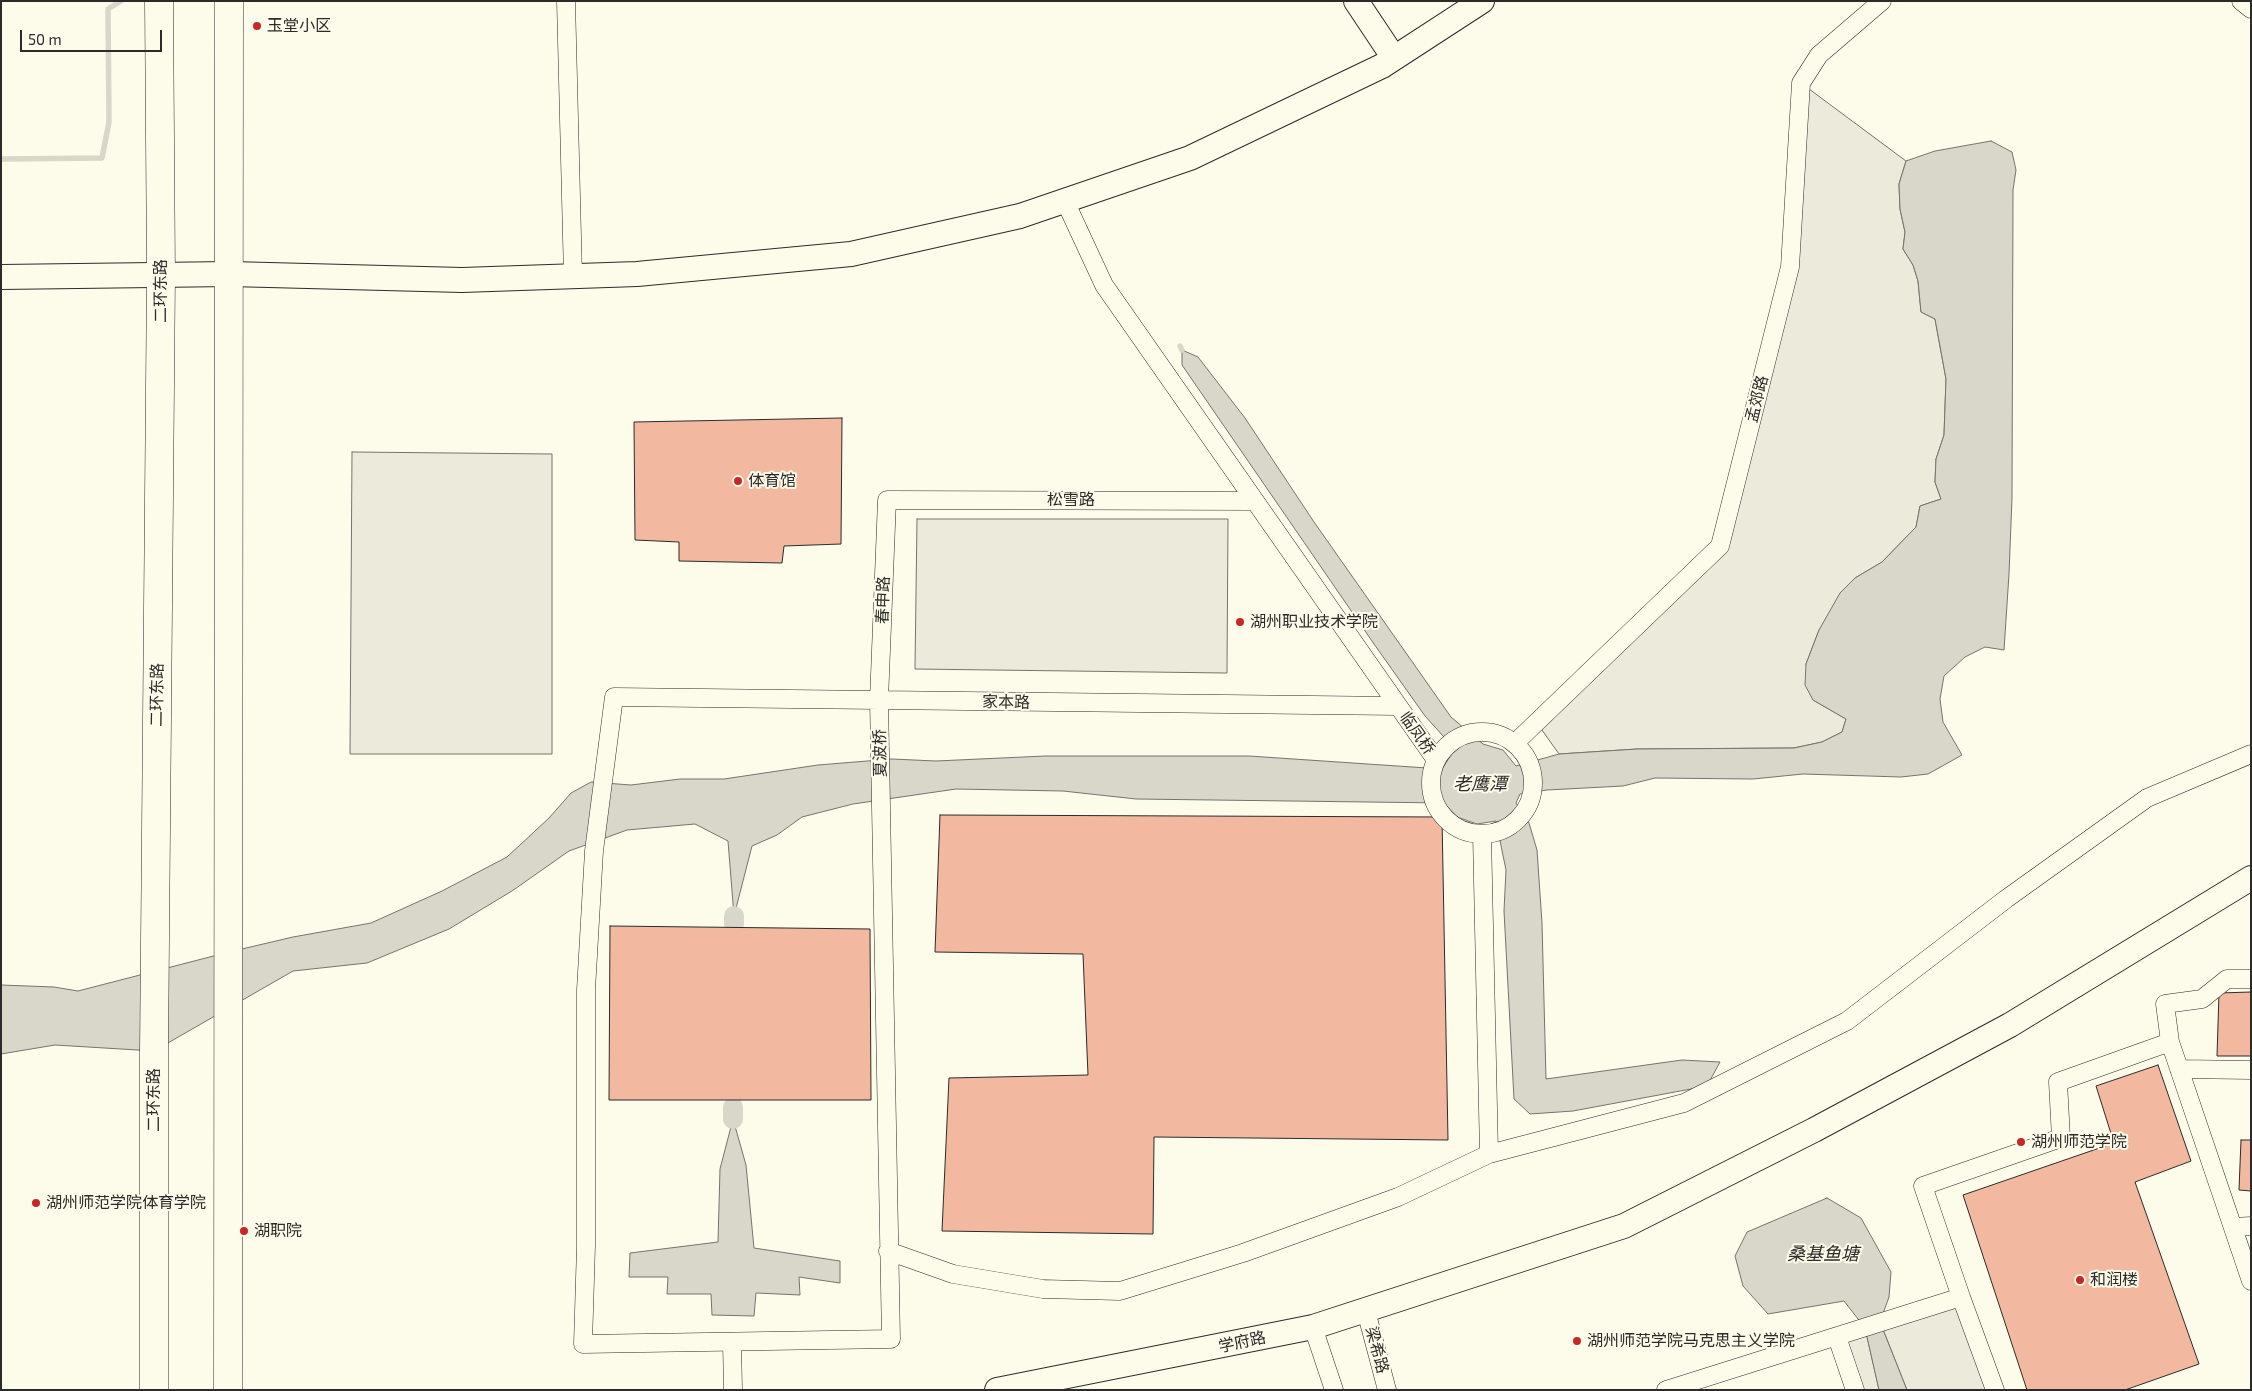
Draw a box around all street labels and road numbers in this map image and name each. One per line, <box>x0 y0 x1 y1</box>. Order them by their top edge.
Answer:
street label: 二环东路 <box>151 259 171 323</box>
street label: 孟郊路 <box>1742 373 1772 425</box>
street label: 松雪路 <box>1047 490 1095 510</box>
street label: 春申路 <box>873 576 893 624</box>
street label: 二环东路 <box>147 663 167 727</box>
street label: 家本路 <box>982 692 1030 712</box>
street label: 临凤桥 <box>1395 708 1439 758</box>
street label: 夏波桥 <box>870 729 890 777</box>
street label: 二环东路 <box>144 1068 164 1132</box>
street label: 梁希路 <box>1362 1324 1392 1376</box>
street label: 学府路 <box>1217 1328 1267 1356</box>

